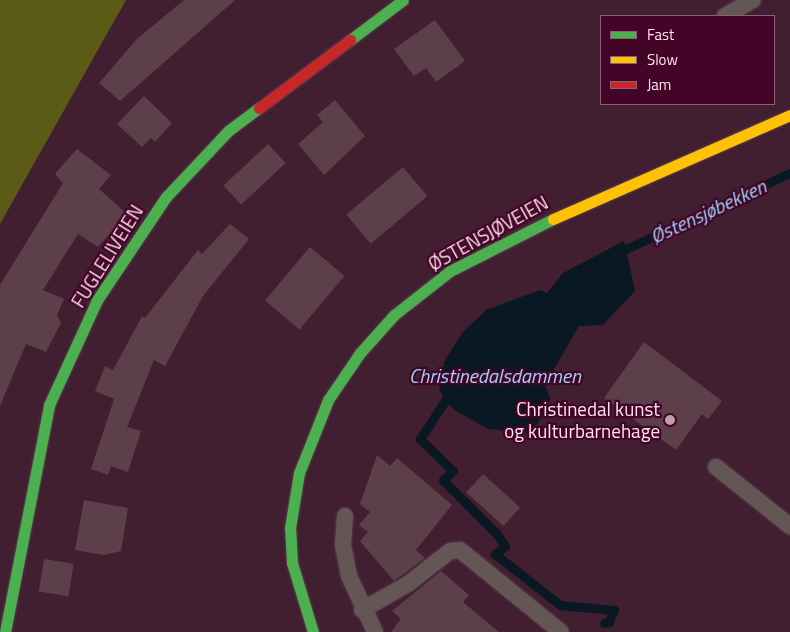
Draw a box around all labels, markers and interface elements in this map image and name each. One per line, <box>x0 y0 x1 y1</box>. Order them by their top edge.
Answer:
legend <box>600 15 775 105</box>
text: Fast <box>647 23 674 46</box>
text: Slow <box>647 48 678 71</box>
text: Jam <box>647 73 671 96</box>
water label: Østensjøbekken <box>646 174 770 248</box>
street label: ØSTENSJØVEIEN <box>424 191 552 275</box>
street label: FUGLELIVEIEN <box>66 200 148 312</box>
water label: Christinedalsdammen <box>409 363 581 387</box>
place label: Christinedal kunst og kulturbarnehage <box>504 398 660 442</box>
marker: Christinedal kunst og kulturbarnehage <box>664 414 676 426</box>

